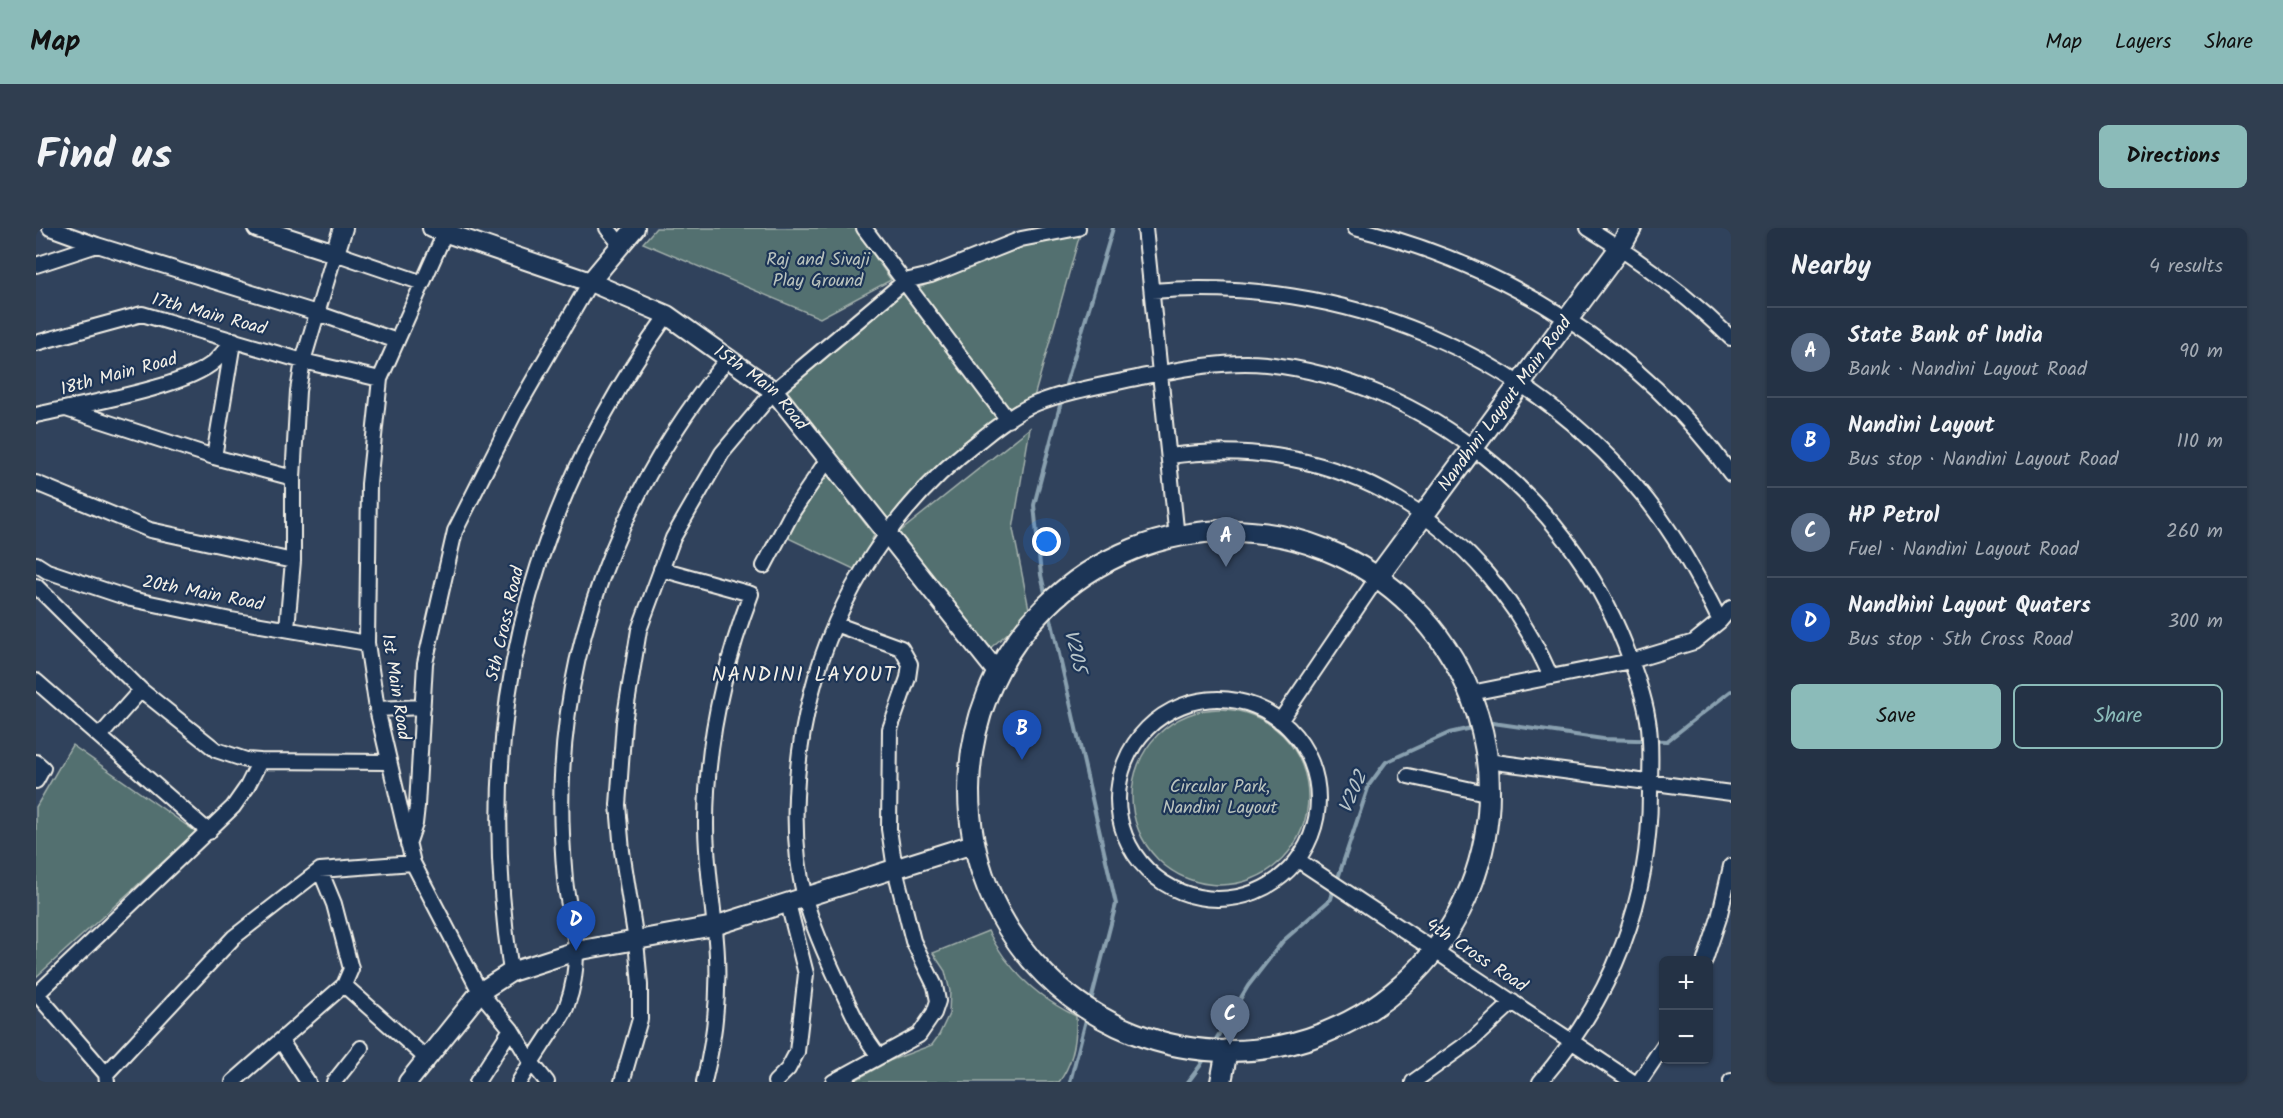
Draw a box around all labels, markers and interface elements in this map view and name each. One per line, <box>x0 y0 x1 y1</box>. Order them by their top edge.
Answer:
text: Map <box>30 20 81 65</box>
text: Map <box>2045 26 2082 59</box>
text: Layers <box>2115 26 2171 59</box>
text: Share <box>2204 26 2253 59</box>
text: Find us <box>36 123 172 190</box>
button: Directions <box>2099 125 2247 188</box>
park label: Raj and Sivaji Play Ground <box>766 246 871 296</box>
text: Nearby <box>1791 246 1871 288</box>
text: 4 results <box>2149 251 2223 283</box>
street label: 17th Main Road <box>148 286 271 344</box>
street label: Nandhini Layout Main Road <box>1431 309 1580 498</box>
text: State Bank of India <box>1848 319 2043 354</box>
text: A <box>1804 336 1817 368</box>
text: 90 m <box>2179 336 2223 368</box>
street label: 15th Main Road <box>707 338 816 438</box>
street label: 18th Main Road <box>57 345 182 405</box>
text: Bank · Nandini Layout Road <box>1848 354 2087 386</box>
text: Nandini Layout <box>1848 409 1995 444</box>
text: B <box>1804 426 1817 458</box>
text: 110 m <box>2177 426 2223 458</box>
text: Bus stop · Nandini Layout Road <box>1848 444 2119 476</box>
text: HP Petrol <box>1848 499 1939 534</box>
text: C <box>1804 516 1817 548</box>
text: 260 m <box>2166 516 2223 548</box>
pin: A <box>1206 518 1246 567</box>
your location <box>1032 527 1061 556</box>
text: Fuel · Nandini Layout Road <box>1848 534 2079 566</box>
street label: 5th Cross Road <box>479 563 534 684</box>
street label: 20th Main Road <box>140 568 267 620</box>
text: Nandhini Layout Quaters <box>1848 589 2091 624</box>
text: D <box>1804 606 1817 638</box>
text: 300 m <box>2168 606 2223 638</box>
text: Bus stop · 5th Cross Road <box>1848 624 2073 656</box>
water label: V205 <box>1054 626 1096 681</box>
street label: 1st Main Road <box>372 632 418 743</box>
district label: NANDINI LAYOUT <box>712 659 896 692</box>
button: Save <box>1791 684 2001 749</box>
button: Share <box>2013 684 2223 749</box>
pin: B <box>1002 710 1042 760</box>
water label: V202 <box>1330 764 1379 820</box>
park label: Circular Park, Nandini Layout <box>1162 773 1279 823</box>
pin: D <box>556 902 596 951</box>
street label: 4th Cross Road <box>1419 911 1534 1001</box>
map controls <box>1659 956 1713 1064</box>
button: + <box>1659 956 1713 1010</box>
pin: C <box>1210 996 1250 1045</box>
button: − <box>1659 1010 1713 1064</box>

